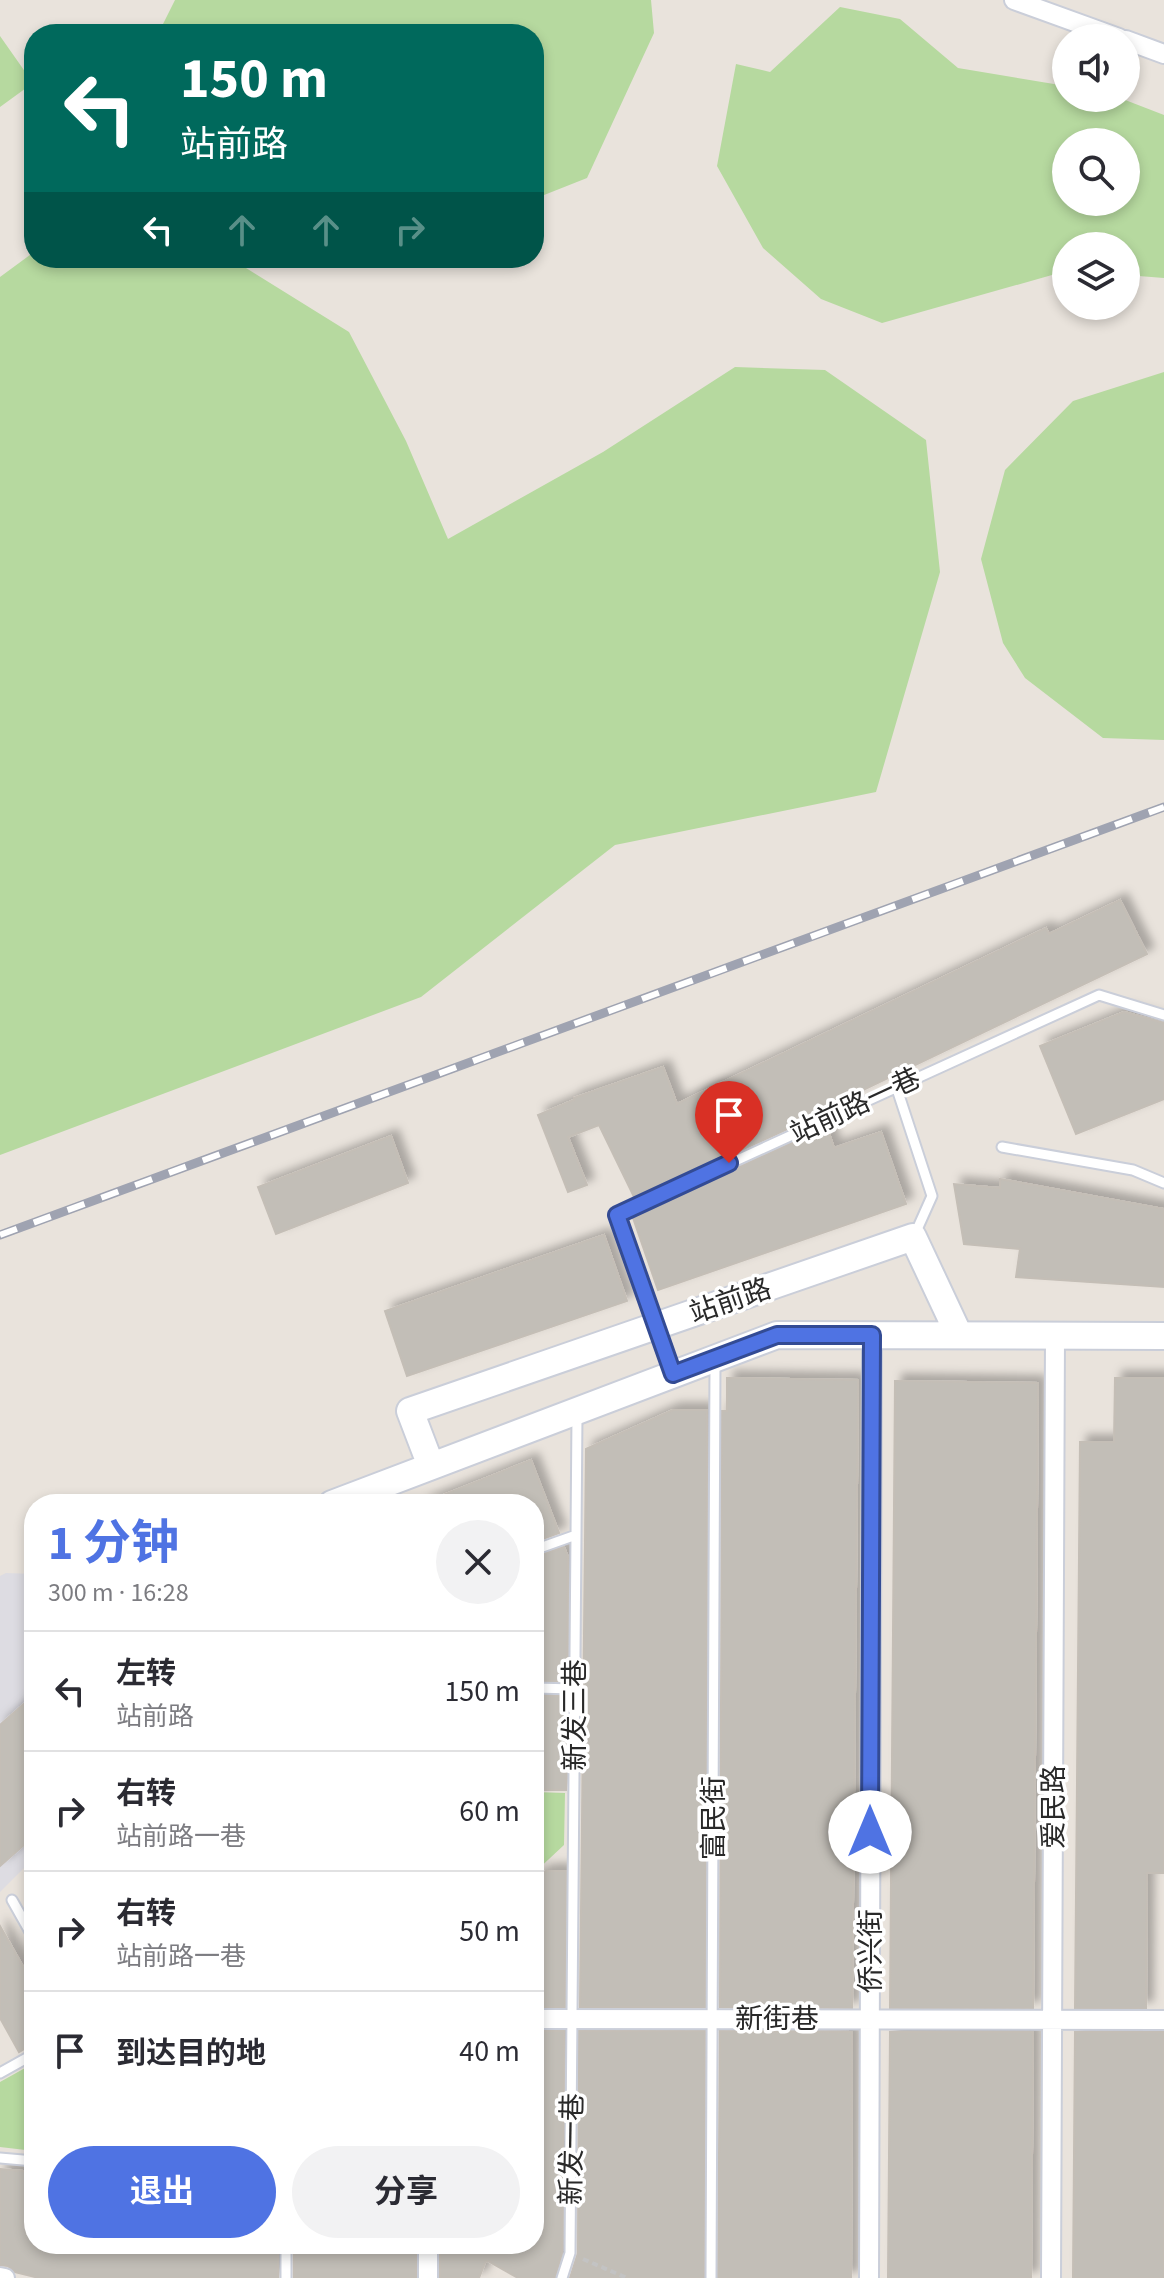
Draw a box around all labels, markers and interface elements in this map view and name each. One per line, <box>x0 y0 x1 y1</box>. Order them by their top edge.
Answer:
map controls <box>1052 24 1140 320</box>
button: sound <box>1052 24 1140 112</box>
text: 150 m <box>180 40 328 119</box>
icon: left <box>48 56 152 160</box>
text: 站前路 <box>180 119 288 170</box>
button: search <box>1052 128 1140 216</box>
icon: left <box>136 208 180 252</box>
icon: ahead <box>220 208 264 252</box>
icon: ahead <box>304 208 348 252</box>
icon: right <box>388 208 432 252</box>
button: layers <box>1052 232 1140 320</box>
street label: 站前路一巷 <box>784 1058 927 1154</box>
pin <box>695 1081 763 1163</box>
icon: arrive <box>707 1093 751 1137</box>
street label: 站前路 <box>684 1268 777 1334</box>
text: 1 分钟 <box>48 1510 179 1578</box>
button: close <box>436 1520 520 1604</box>
text: 300 m · 16:28 <box>48 1574 189 1611</box>
text: 左转 <box>116 1652 176 1695</box>
street label: 新发三巷 <box>555 1659 595 1771</box>
icon: left <box>48 1669 92 1713</box>
text: 150 m <box>444 1670 520 1713</box>
text: 站前路 <box>116 1698 194 1735</box>
street label: 爱民路 <box>1034 1765 1074 1849</box>
text: 右转 <box>116 1772 176 1815</box>
street label: 富民街 <box>694 1776 734 1860</box>
icon: right <box>48 1789 92 1833</box>
text: 60 m <box>459 1790 520 1833</box>
position arrow <box>828 1790 912 1874</box>
text: 站前路一巷 <box>116 1818 246 1855</box>
text: 右转 <box>116 1892 176 1935</box>
icon: right <box>48 1909 92 1953</box>
street label: 侨兴街 <box>851 1909 891 1993</box>
text: 50 m <box>459 1910 520 1953</box>
text: 站前路一巷 <box>116 1938 246 1975</box>
street label: 新街巷 <box>735 1999 819 2039</box>
icon: arrive <box>48 2029 92 2073</box>
text: 40 m <box>459 2030 520 2073</box>
text: 到达目的地 <box>116 2032 266 2075</box>
street label: 新发一巷 <box>551 2093 593 2205</box>
button: 退出 <box>48 2146 276 2238</box>
button: 分享 <box>292 2146 520 2238</box>

